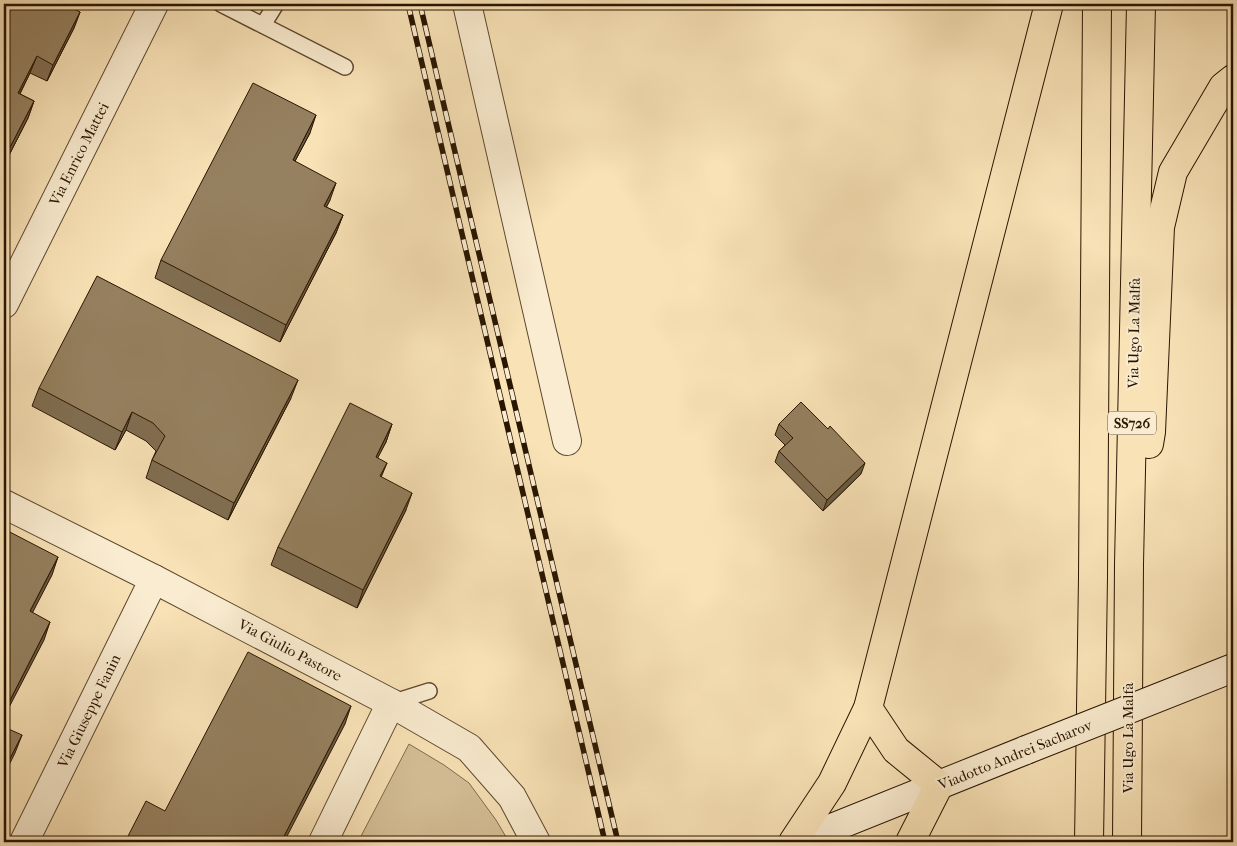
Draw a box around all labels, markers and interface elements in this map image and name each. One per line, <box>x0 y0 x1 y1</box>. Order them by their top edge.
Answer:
street label: Via Enrico Mattei <box>45 99 113 210</box>
street label: Via Ugo La Malfa <box>1124 276 1144 390</box>
road number: SS726 <box>1108 412 1156 434</box>
street label: Via Giulio Pastore <box>234 615 345 685</box>
street label: Via Giuseppe Fanin <box>53 651 124 772</box>
street label: Via Ugo La Malfa <box>1119 682 1137 794</box>
street label: Viadotto Andrei Sacharov <box>935 716 1095 794</box>

